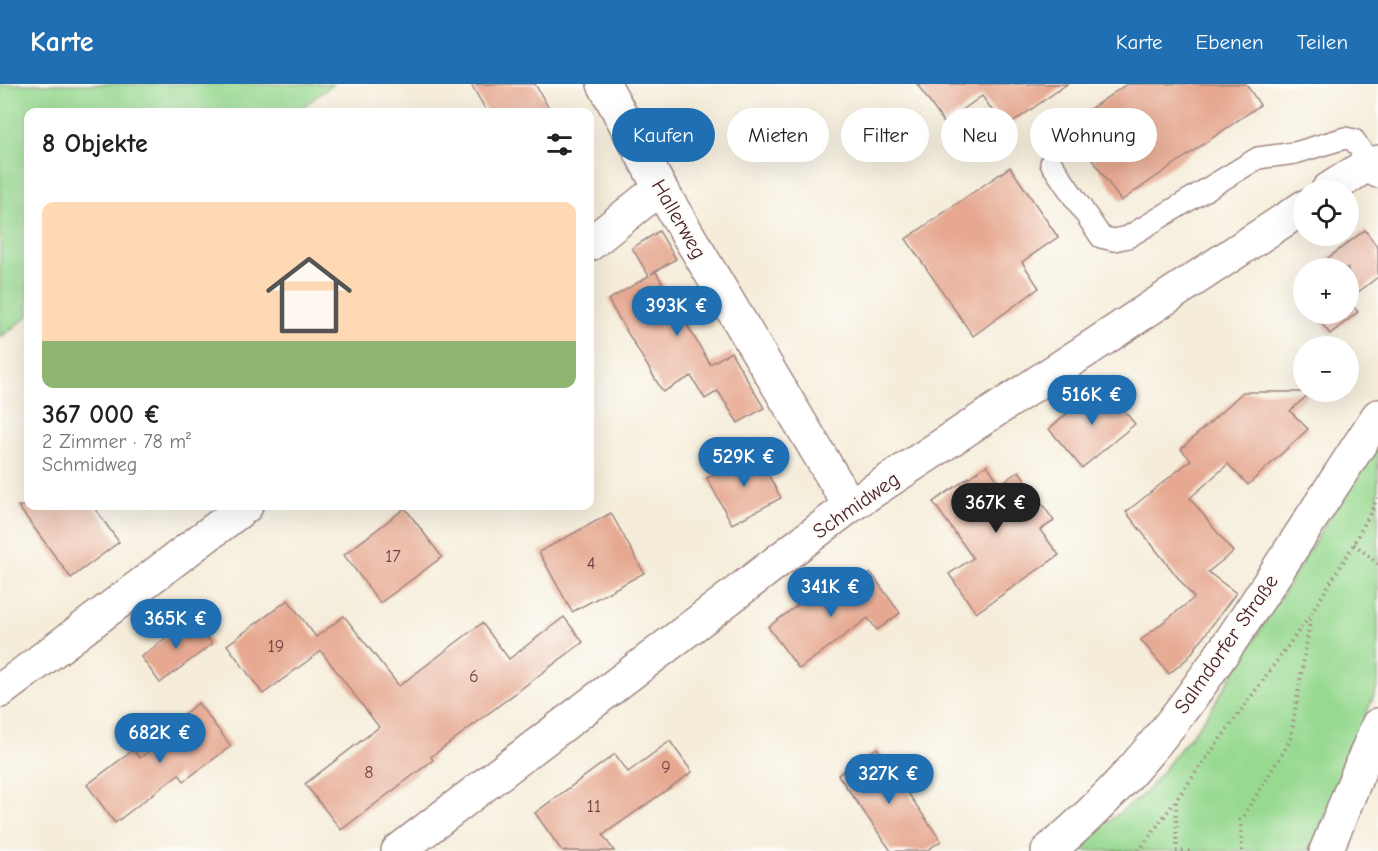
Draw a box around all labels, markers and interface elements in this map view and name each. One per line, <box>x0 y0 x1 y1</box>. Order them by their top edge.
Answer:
text: Karte <box>30 26 94 58</box>
text: Karte <box>1116 30 1163 54</box>
text: Ebenen <box>1196 30 1264 54</box>
text: Teilen <box>1297 30 1348 54</box>
chip: Kaufen <box>612 108 715 162</box>
chip: Mieten <box>727 108 829 162</box>
chip: Filter <box>841 108 929 162</box>
chip: Neu <box>941 108 1018 162</box>
chip: Wohnung <box>1030 108 1157 162</box>
icon: filters <box>543 128 576 161</box>
text: 8 Objekte <box>42 129 148 159</box>
street label: Hallerweg <box>647 175 711 263</box>
map controls <box>1293 180 1359 402</box>
button: locate <box>1293 180 1359 246</box>
icon: home <box>255 241 363 349</box>
button: + <box>1293 258 1359 324</box>
pin: 393K € <box>628 286 726 337</box>
text: 393K € <box>646 294 708 317</box>
button: − <box>1293 336 1359 402</box>
pin: 516K € <box>1043 375 1141 426</box>
text: 516K € <box>1061 383 1123 406</box>
text: 367 000 € <box>42 400 161 430</box>
text: 2 Zimmer · 78 m² <box>42 430 191 453</box>
pin: 529K € <box>695 437 793 488</box>
text: 529K € <box>712 445 776 468</box>
text: Schmidweg <box>42 453 137 476</box>
street label: Schmidweg <box>808 466 904 544</box>
pin: 367K € <box>947 483 1045 534</box>
text: 367K € <box>965 491 1027 514</box>
house number: 17 <box>385 546 401 567</box>
house number: 4 <box>587 553 595 574</box>
pin: 341K € <box>782 567 880 618</box>
street label: Salmdorfer Straße <box>1169 570 1283 718</box>
text: 341K € <box>801 575 861 598</box>
pin: 365K € <box>127 599 225 650</box>
text: 365K € <box>144 607 208 630</box>
house number: 19 <box>268 636 284 657</box>
house number: 6 <box>469 666 479 687</box>
pin: 682K € <box>111 713 209 764</box>
text: 682K € <box>129 721 191 744</box>
pin: 327K € <box>840 754 938 805</box>
house number: 9 <box>661 757 671 778</box>
house number: 8 <box>364 762 374 783</box>
text: 327K € <box>859 762 919 785</box>
house number: 11 <box>587 796 601 817</box>

